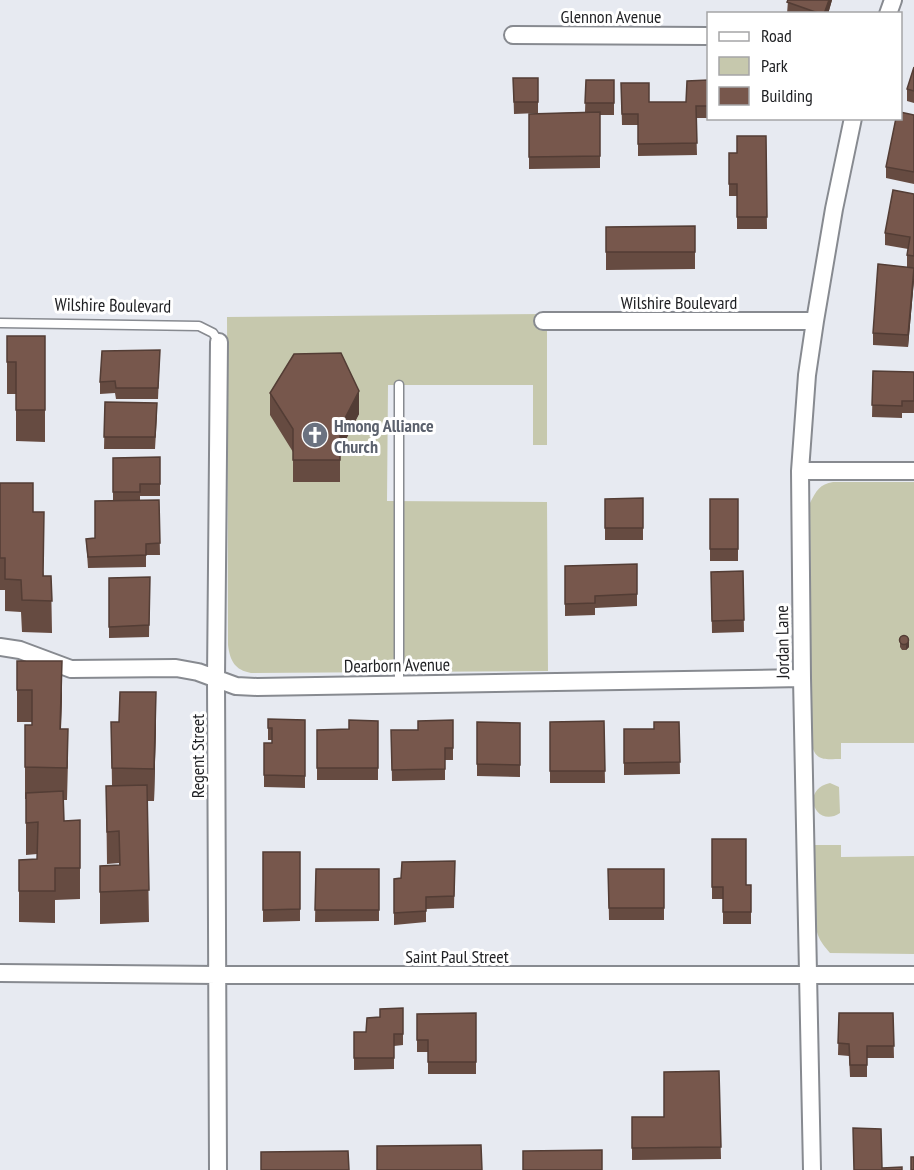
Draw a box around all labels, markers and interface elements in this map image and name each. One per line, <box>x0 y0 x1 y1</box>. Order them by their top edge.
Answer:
street label: Glennon Avenue <box>561 5 661 28</box>
legend <box>707 12 902 120</box>
text: Road <box>761 24 792 47</box>
text: Park <box>761 54 788 77</box>
text: Building <box>761 84 813 107</box>
street label: Wilshire Boulevard <box>621 291 737 314</box>
street label: Wilshire Boulevard <box>55 292 171 318</box>
place label: Hmong Alliance Church <box>334 414 434 458</box>
church icon: Hmong Alliance Church <box>300 420 330 450</box>
street label: Jordan Lane <box>770 605 794 680</box>
street label: Dearborn Avenue <box>344 653 450 677</box>
street label: Regent Street <box>186 714 209 798</box>
street label: Saint Paul Street <box>405 945 509 968</box>

